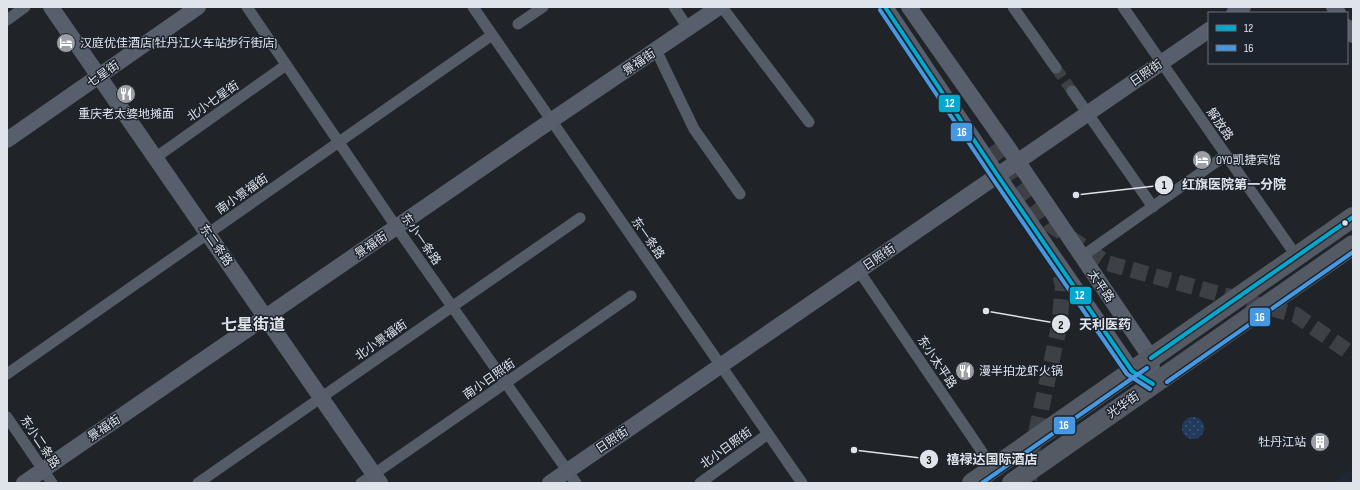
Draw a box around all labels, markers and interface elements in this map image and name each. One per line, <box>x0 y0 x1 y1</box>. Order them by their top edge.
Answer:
legend <box>1208 12 1348 64</box>
text: 12 <box>1244 21 1253 36</box>
hotel icon: 汉庭优佳酒店(牡丹江火车站步行街店) <box>55 32 77 54</box>
place label: 汉庭优佳酒店(牡丹江火车站步行街店) <box>80 36 277 51</box>
text: 16 <box>1244 41 1253 56</box>
street label: 景福街 <box>620 46 658 79</box>
street label: 日照街 <box>1127 57 1165 90</box>
street label: 七星街 <box>84 58 122 91</box>
street label: 北小七星街 <box>184 78 242 125</box>
restaurant icon: 重庆老太婆地摊面 <box>115 83 137 105</box>
line badge: 12 <box>938 94 961 113</box>
text: 12 <box>945 97 955 110</box>
street label: 解放路 <box>1203 105 1236 143</box>
place label: 重庆老太婆地摊面 <box>78 107 174 122</box>
line badge: 16 <box>950 122 973 142</box>
text: 16 <box>957 126 967 139</box>
hotel icon: OYO凯捷宾馆 <box>1191 149 1213 171</box>
place label: OYO凯捷宾馆 <box>1216 153 1280 168</box>
street label: 南小景福街 <box>213 171 271 218</box>
callout: 红旗医院第一分院 <box>1154 172 1294 197</box>
text: 红旗医院第一分院 <box>1182 177 1286 193</box>
text: 1 <box>1162 178 1167 193</box>
street label: 东小一条路 <box>397 210 444 268</box>
street label: 东一条路 <box>628 214 668 262</box>
unlabelled marker <box>1340 218 1350 228</box>
street label: 东二条路 <box>196 221 236 269</box>
street label: 景福街 <box>352 229 390 262</box>
street label: 日照街 <box>860 241 898 274</box>
street label: 太平路 <box>1084 267 1117 305</box>
line badge: 12 <box>1069 286 1092 305</box>
text: 12 <box>1075 289 1085 302</box>
line badge: 16 <box>1249 307 1271 327</box>
text: 16 <box>1255 311 1265 324</box>
callout: 天利医药 <box>1051 312 1139 337</box>
district label: 七星街道 <box>221 316 285 335</box>
street label: 北小景福街 <box>352 317 410 364</box>
text: 天利医药 <box>1079 317 1131 333</box>
text: 2 <box>1058 318 1064 333</box>
street label: 东小太平路 <box>914 333 960 391</box>
street label: 南小日照街 <box>460 356 518 403</box>
restaurant icon: 漫半拍龙虾火锅 <box>954 360 976 382</box>
place label: 漫半拍龙虾火锅 <box>979 364 1063 379</box>
street label: 光华街 <box>1104 389 1142 422</box>
street label: 景福街 <box>85 412 123 445</box>
street label: 东小二条路 <box>17 413 63 471</box>
line badge: 16 <box>1053 416 1076 435</box>
text: 16 <box>1059 419 1069 432</box>
street label: 日照街 <box>593 424 631 457</box>
street label: 北小日照街 <box>698 425 755 472</box>
building icon: 牡丹江站 <box>1309 431 1331 453</box>
place label: 牡丹江站 <box>1258 435 1306 450</box>
callout: 禧禄达国际酒店 <box>919 447 1046 472</box>
text: 禧禄达国际酒店 <box>946 452 1038 468</box>
text: 3 <box>926 453 932 468</box>

